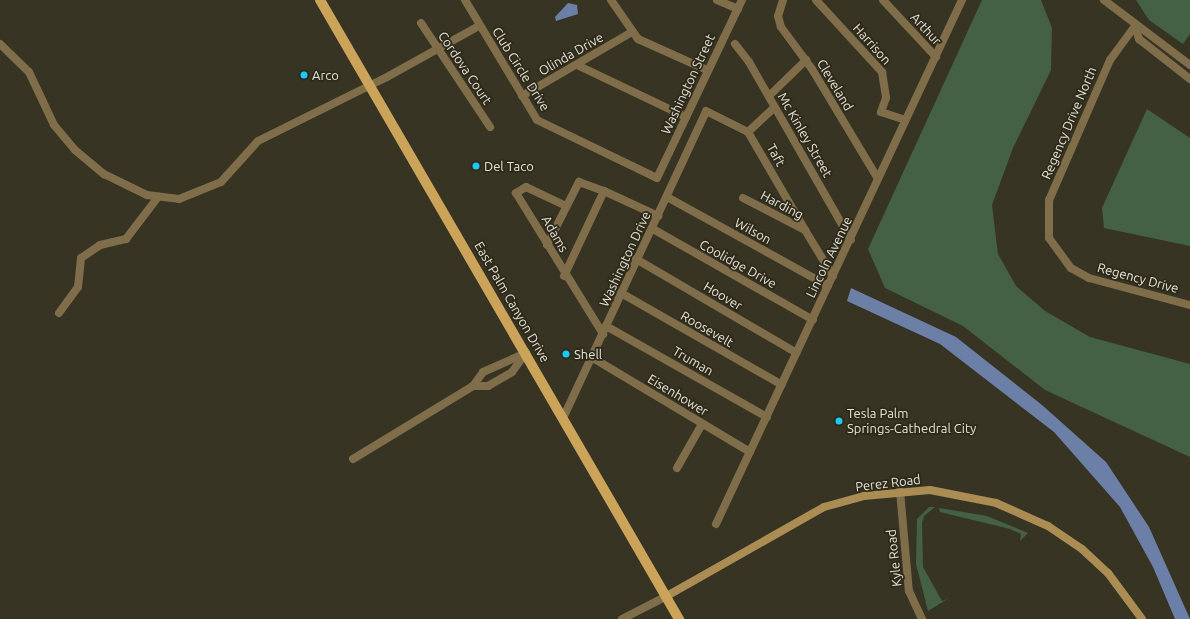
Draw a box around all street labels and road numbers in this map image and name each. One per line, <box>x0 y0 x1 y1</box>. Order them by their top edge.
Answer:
street label: Arthur <box>907 10 945 48</box>
street label: Harrison <box>850 20 894 68</box>
street label: Club Circle Drive <box>489 24 553 114</box>
street label: Cordova Court <box>435 29 495 107</box>
street label: Olinda Drive <box>536 29 606 79</box>
street label: Washington Street <box>658 31 718 137</box>
street label: Cleveland <box>814 56 856 114</box>
street label: Regency Drive North <box>1038 64 1100 182</box>
street label: Mc Kinley Street <box>774 90 836 180</box>
street label: Taft <box>763 141 789 169</box>
street label: Harding <box>758 187 806 223</box>
street label: Washington Drive <box>596 209 654 309</box>
street label: Adams <box>538 213 572 255</box>
street label: Lincoln Avenue <box>803 214 855 300</box>
street label: Wilson <box>732 215 774 247</box>
street label: Coolidge Drive <box>697 236 779 292</box>
street label: East Palm Canyon Drive <box>471 239 553 365</box>
street label: Regency Drive <box>1096 260 1180 296</box>
street label: Hoover <box>701 278 745 314</box>
street label: Roosevelt <box>678 308 736 350</box>
street label: Truman <box>670 343 716 379</box>
street label: Eisenhower <box>645 371 711 419</box>
street label: Perez Road <box>854 471 922 495</box>
street label: Kyle Road <box>883 529 905 587</box>

